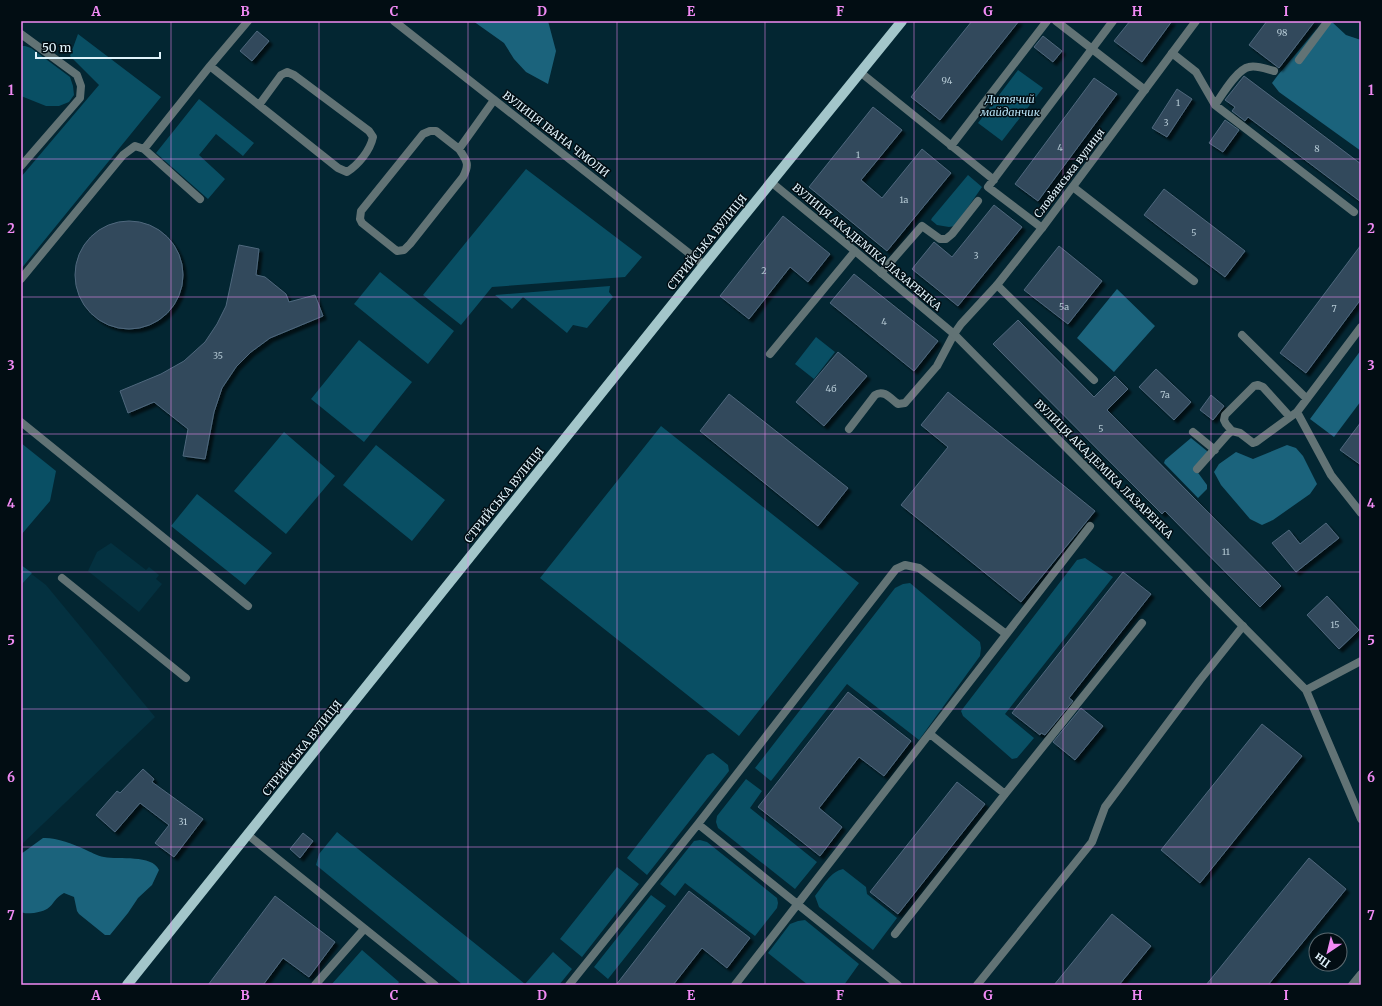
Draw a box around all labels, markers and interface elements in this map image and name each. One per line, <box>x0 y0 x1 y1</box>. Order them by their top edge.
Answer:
text: A <box>90 3 101 20</box>
text: B <box>240 3 250 20</box>
text: C <box>390 3 399 20</box>
text: D <box>537 3 547 20</box>
text: E <box>687 3 696 20</box>
text: F <box>836 3 844 20</box>
text: G <box>983 3 993 20</box>
text: H <box>1132 3 1143 20</box>
text: I <box>1283 3 1289 20</box>
house number: 98 <box>1277 27 1287 38</box>
scale bar <box>36 34 160 60</box>
text: 50 m <box>42 40 71 55</box>
house number: 94 <box>942 75 953 86</box>
text: 1 <box>8 82 14 99</box>
text: 1 <box>1368 82 1374 99</box>
street label: ВУЛИЦЯ ІВАНА ЧМОЛИ <box>500 88 612 180</box>
park label: Дитячий майданчик <box>979 92 1040 119</box>
house number: 1 <box>1176 97 1180 108</box>
house number: 3 <box>1163 117 1169 128</box>
street label: Словʼянська вулиця <box>1031 125 1107 221</box>
house number: 4 <box>1057 142 1063 153</box>
house number: 8 <box>1314 143 1320 154</box>
house number: 1 <box>856 149 860 160</box>
street label: ВУЛИЦЯ АКАДЕМІКА ЛАЗАРЕНКА <box>790 180 945 314</box>
street label: СТРИЙСЬКА ВУЛИЦЯ <box>664 191 750 293</box>
house number: 1а <box>900 194 909 205</box>
text: 2 <box>7 220 15 237</box>
text: 2 <box>1367 220 1375 237</box>
house number: 5 <box>1191 227 1197 238</box>
house number: 3 <box>973 250 979 261</box>
house number: 2 <box>761 265 767 276</box>
house number: 5а <box>1059 301 1069 312</box>
house number: 7 <box>1331 303 1337 314</box>
house number: 4 <box>881 316 887 327</box>
house number: 35 <box>213 350 223 361</box>
text: 3 <box>7 357 15 374</box>
text: 3 <box>1367 357 1375 374</box>
house number: 4б <box>826 383 836 394</box>
house number: 7а <box>1160 389 1170 400</box>
street label: ВУЛИЦЯ АКАДЕМІКА ЛАЗАРЕНКА <box>1032 397 1176 541</box>
house number: 5 <box>1098 423 1104 434</box>
street label: СТРИЙСЬКА ВУЛИЦЯ <box>461 444 547 546</box>
text: 4 <box>7 495 16 512</box>
text: 4 <box>1367 495 1376 512</box>
house number: 11 <box>1222 546 1230 557</box>
house number: 15 <box>1330 619 1340 630</box>
text: 5 <box>7 632 15 649</box>
text: 5 <box>1367 632 1375 649</box>
street label: СТРИЙСЬКА ВУЛИЦЯ <box>259 697 345 799</box>
text: 6 <box>7 769 15 786</box>
text: 6 <box>1367 769 1375 786</box>
house number: 31 <box>179 816 187 827</box>
text: 7 <box>7 907 15 924</box>
text: 7 <box>1367 907 1375 924</box>
north arrow <box>1308 932 1348 972</box>
text: Пн <box>1311 950 1333 971</box>
text: A <box>90 987 101 1004</box>
text: B <box>240 987 250 1004</box>
text: C <box>390 987 399 1004</box>
text: D <box>537 987 547 1004</box>
text: E <box>687 987 696 1004</box>
text: F <box>836 987 844 1004</box>
text: G <box>983 987 993 1004</box>
text: H <box>1132 987 1143 1004</box>
text: I <box>1283 987 1289 1004</box>

